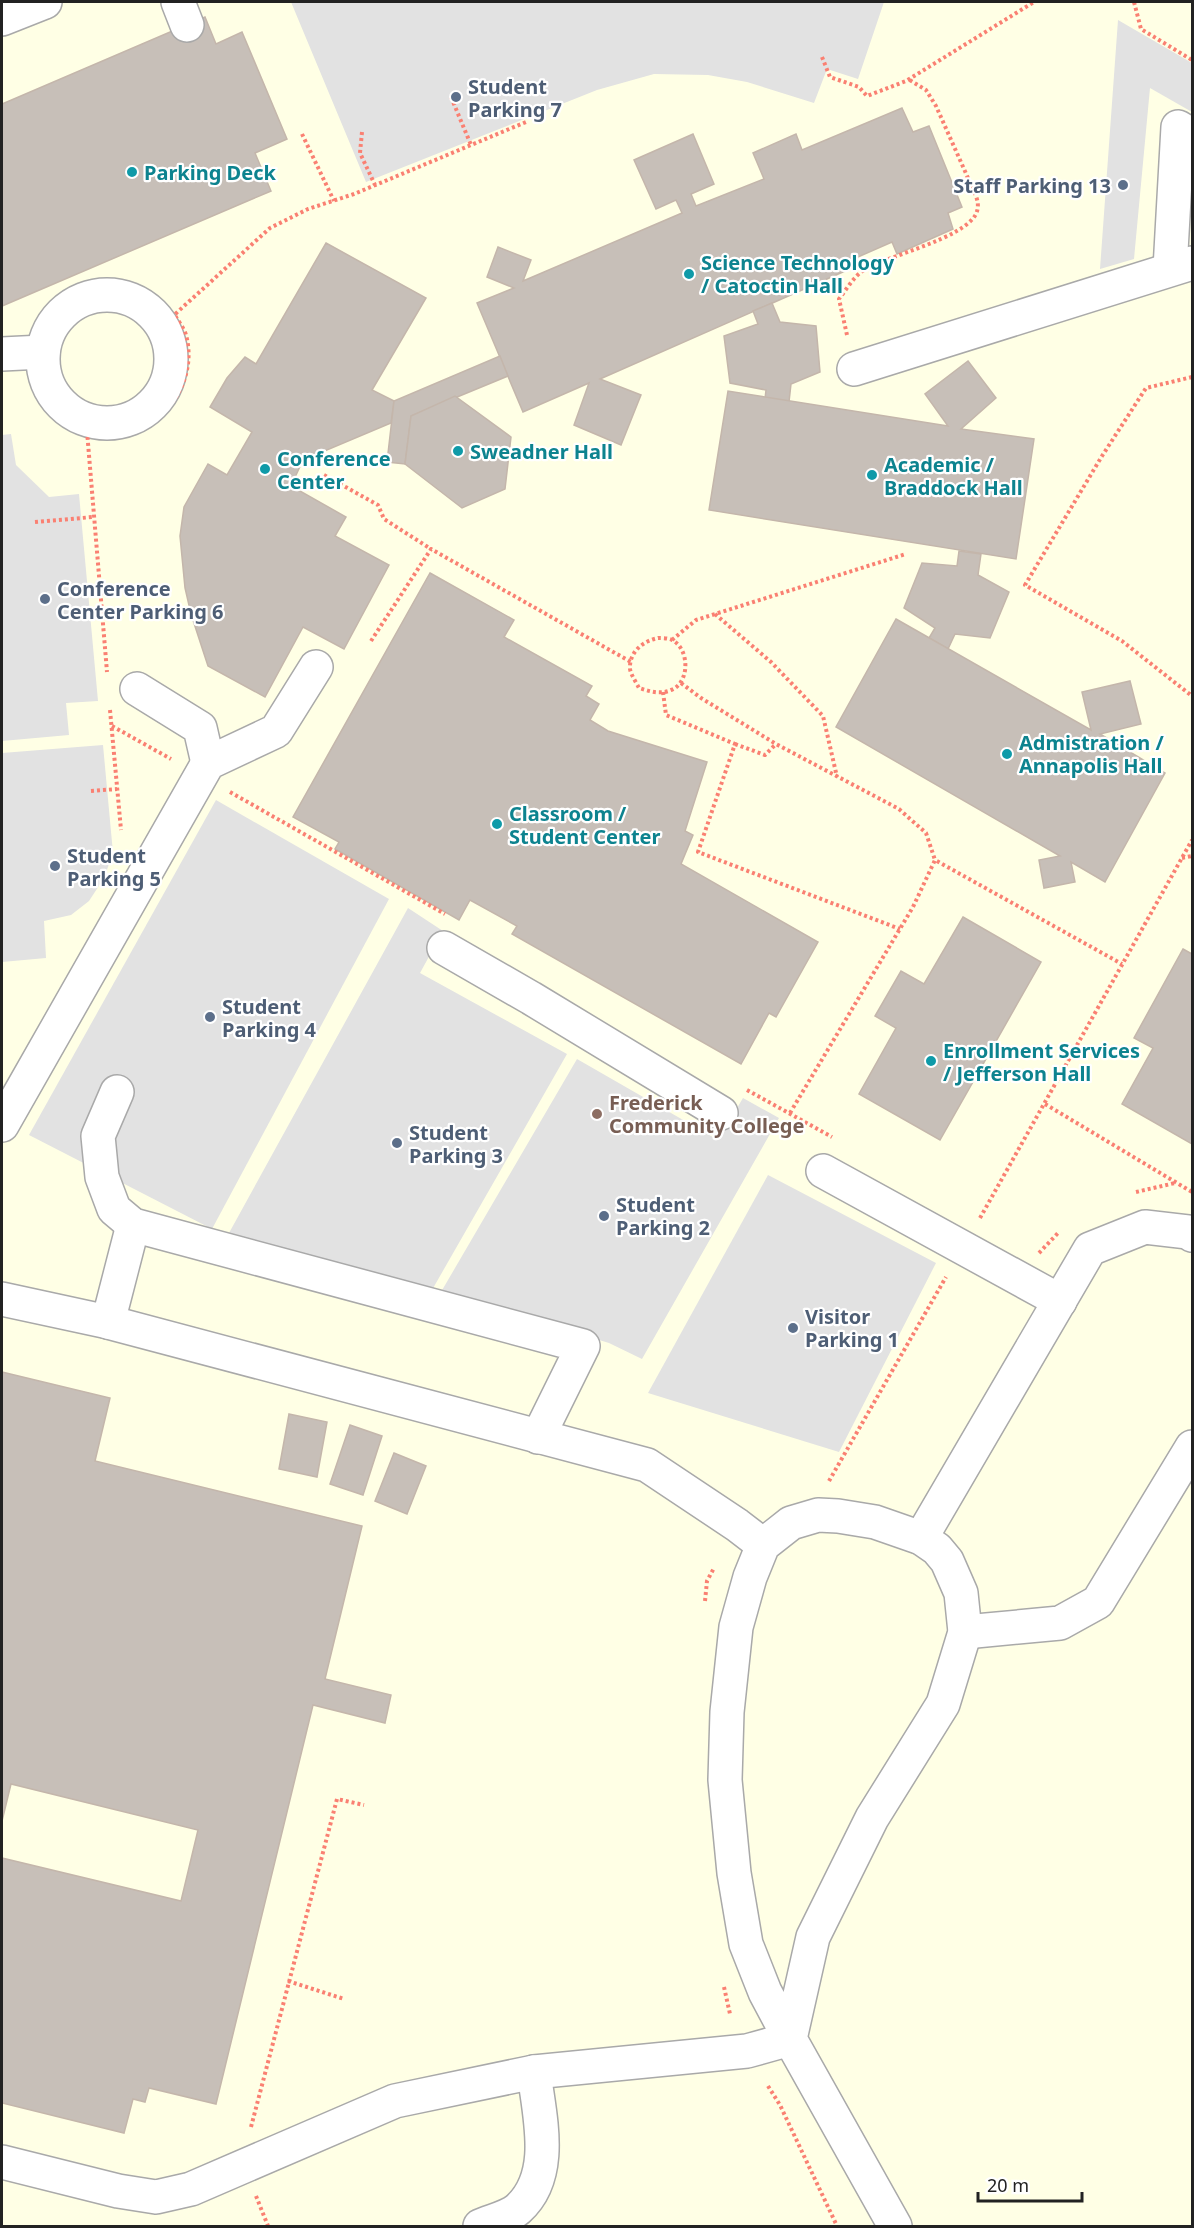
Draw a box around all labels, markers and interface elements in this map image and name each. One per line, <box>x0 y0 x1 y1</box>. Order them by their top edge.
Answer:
place label: Student Parking 7 <box>468 73 562 123</box>
marker: Student Parking 7 <box>449 90 463 104</box>
place label: Parking Deck <box>144 159 276 186</box>
marker: Parking Deck <box>125 165 139 179</box>
place label: Staff Parking 13 <box>953 172 1111 199</box>
marker: Staff Parking 13 <box>1116 178 1130 192</box>
place label: Science Technology / Catoctin Hall <box>701 249 895 299</box>
marker: Science Technology / Catoctin Hall <box>682 267 696 281</box>
place label: Sweadner Hall <box>470 438 613 465</box>
marker: Sweadner Hall <box>451 444 465 458</box>
place label: Conference Center <box>277 445 391 495</box>
place label: Academic / Braddock Hall <box>884 451 1023 501</box>
marker: Conference Center <box>258 462 272 476</box>
marker: Academic / Braddock Hall <box>865 468 879 482</box>
place label: Conference Center Parking 6 <box>57 575 224 625</box>
marker: Conference Center Parking 6 <box>38 592 52 606</box>
place label: Admistration / Annapolis Hall <box>1019 729 1165 779</box>
marker: Admistration / Annapolis Hall <box>1000 747 1014 761</box>
place label: Classroom / Student Center <box>509 800 661 850</box>
marker: Classroom / Student Center <box>490 817 504 831</box>
place label: Student Parking 5 <box>67 842 161 892</box>
marker: Student Parking 5 <box>48 859 62 873</box>
place label: Student Parking 4 <box>222 993 317 1043</box>
marker: Student Parking 4 <box>203 1010 217 1024</box>
place label: Enrollment Services / Jefferson Hall <box>943 1037 1140 1087</box>
marker: Enrollment Services / Jefferson Hall <box>924 1054 938 1068</box>
place label: Frederick Community College <box>609 1089 804 1139</box>
marker: Frederick Community College <box>590 1107 604 1121</box>
place label: Student Parking 3 <box>409 1119 503 1169</box>
marker: Student Parking 3 <box>390 1136 404 1150</box>
place label: Student Parking 2 <box>616 1191 710 1241</box>
marker: Student Parking 2 <box>597 1209 611 1223</box>
place label: Visitor Parking 1 <box>805 1303 899 1353</box>
marker: Visitor Parking 1 <box>786 1321 800 1335</box>
scale bar <box>978 2165 1082 2203</box>
text: 20 m <box>987 2173 1029 2197</box>

